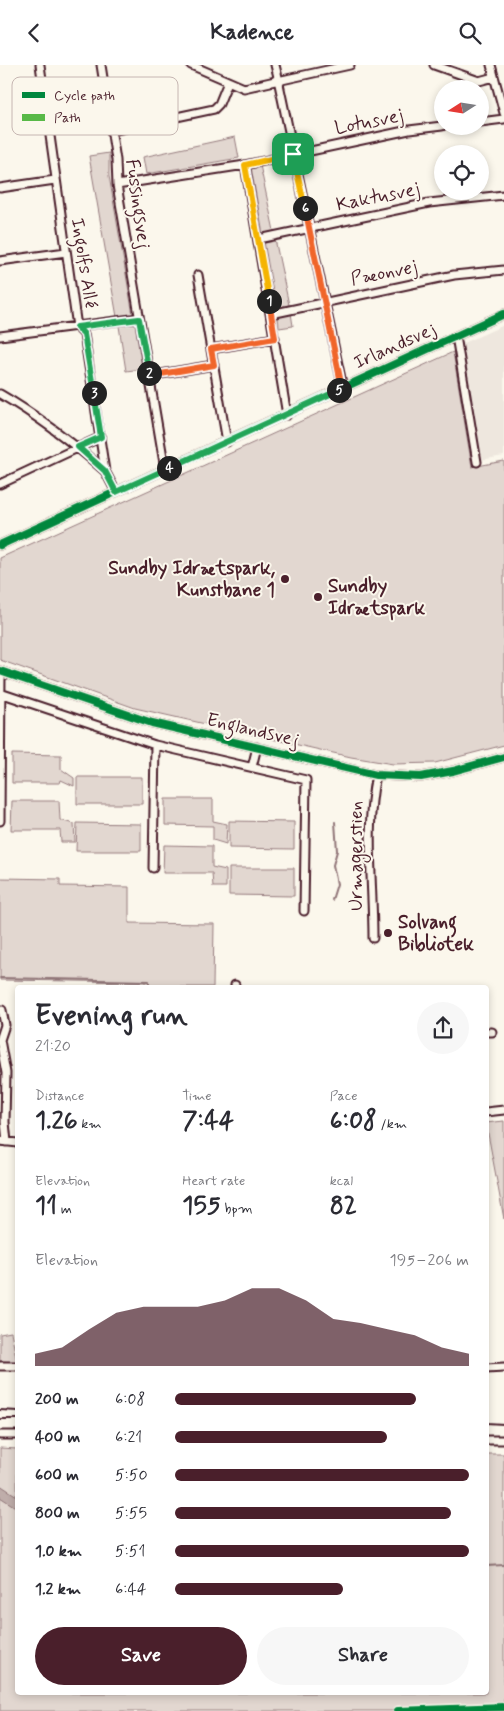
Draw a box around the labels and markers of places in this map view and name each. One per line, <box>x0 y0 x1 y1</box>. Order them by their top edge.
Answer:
pin <box>272 133 314 175</box>
pin: 6 <box>292 195 318 221</box>
pin: 1 <box>256 289 282 313</box>
pin: 2 <box>136 361 162 385</box>
pin: 5 <box>326 377 352 403</box>
pin: 3 <box>82 381 106 405</box>
pin: 4 <box>156 455 182 481</box>
place label: Sundby Idrætspark, Kunstbane 1 <box>108 556 275 603</box>
marker: Sundby Idrætspark, Kunstbane 1 <box>279 573 291 585</box>
place label: Sundby Idrætspark <box>328 574 425 621</box>
marker: Sundby Idrætspark <box>312 591 324 603</box>
place label: Solvang Bibliotek <box>398 910 474 957</box>
marker: Solvang Bibliotek <box>382 927 394 939</box>

